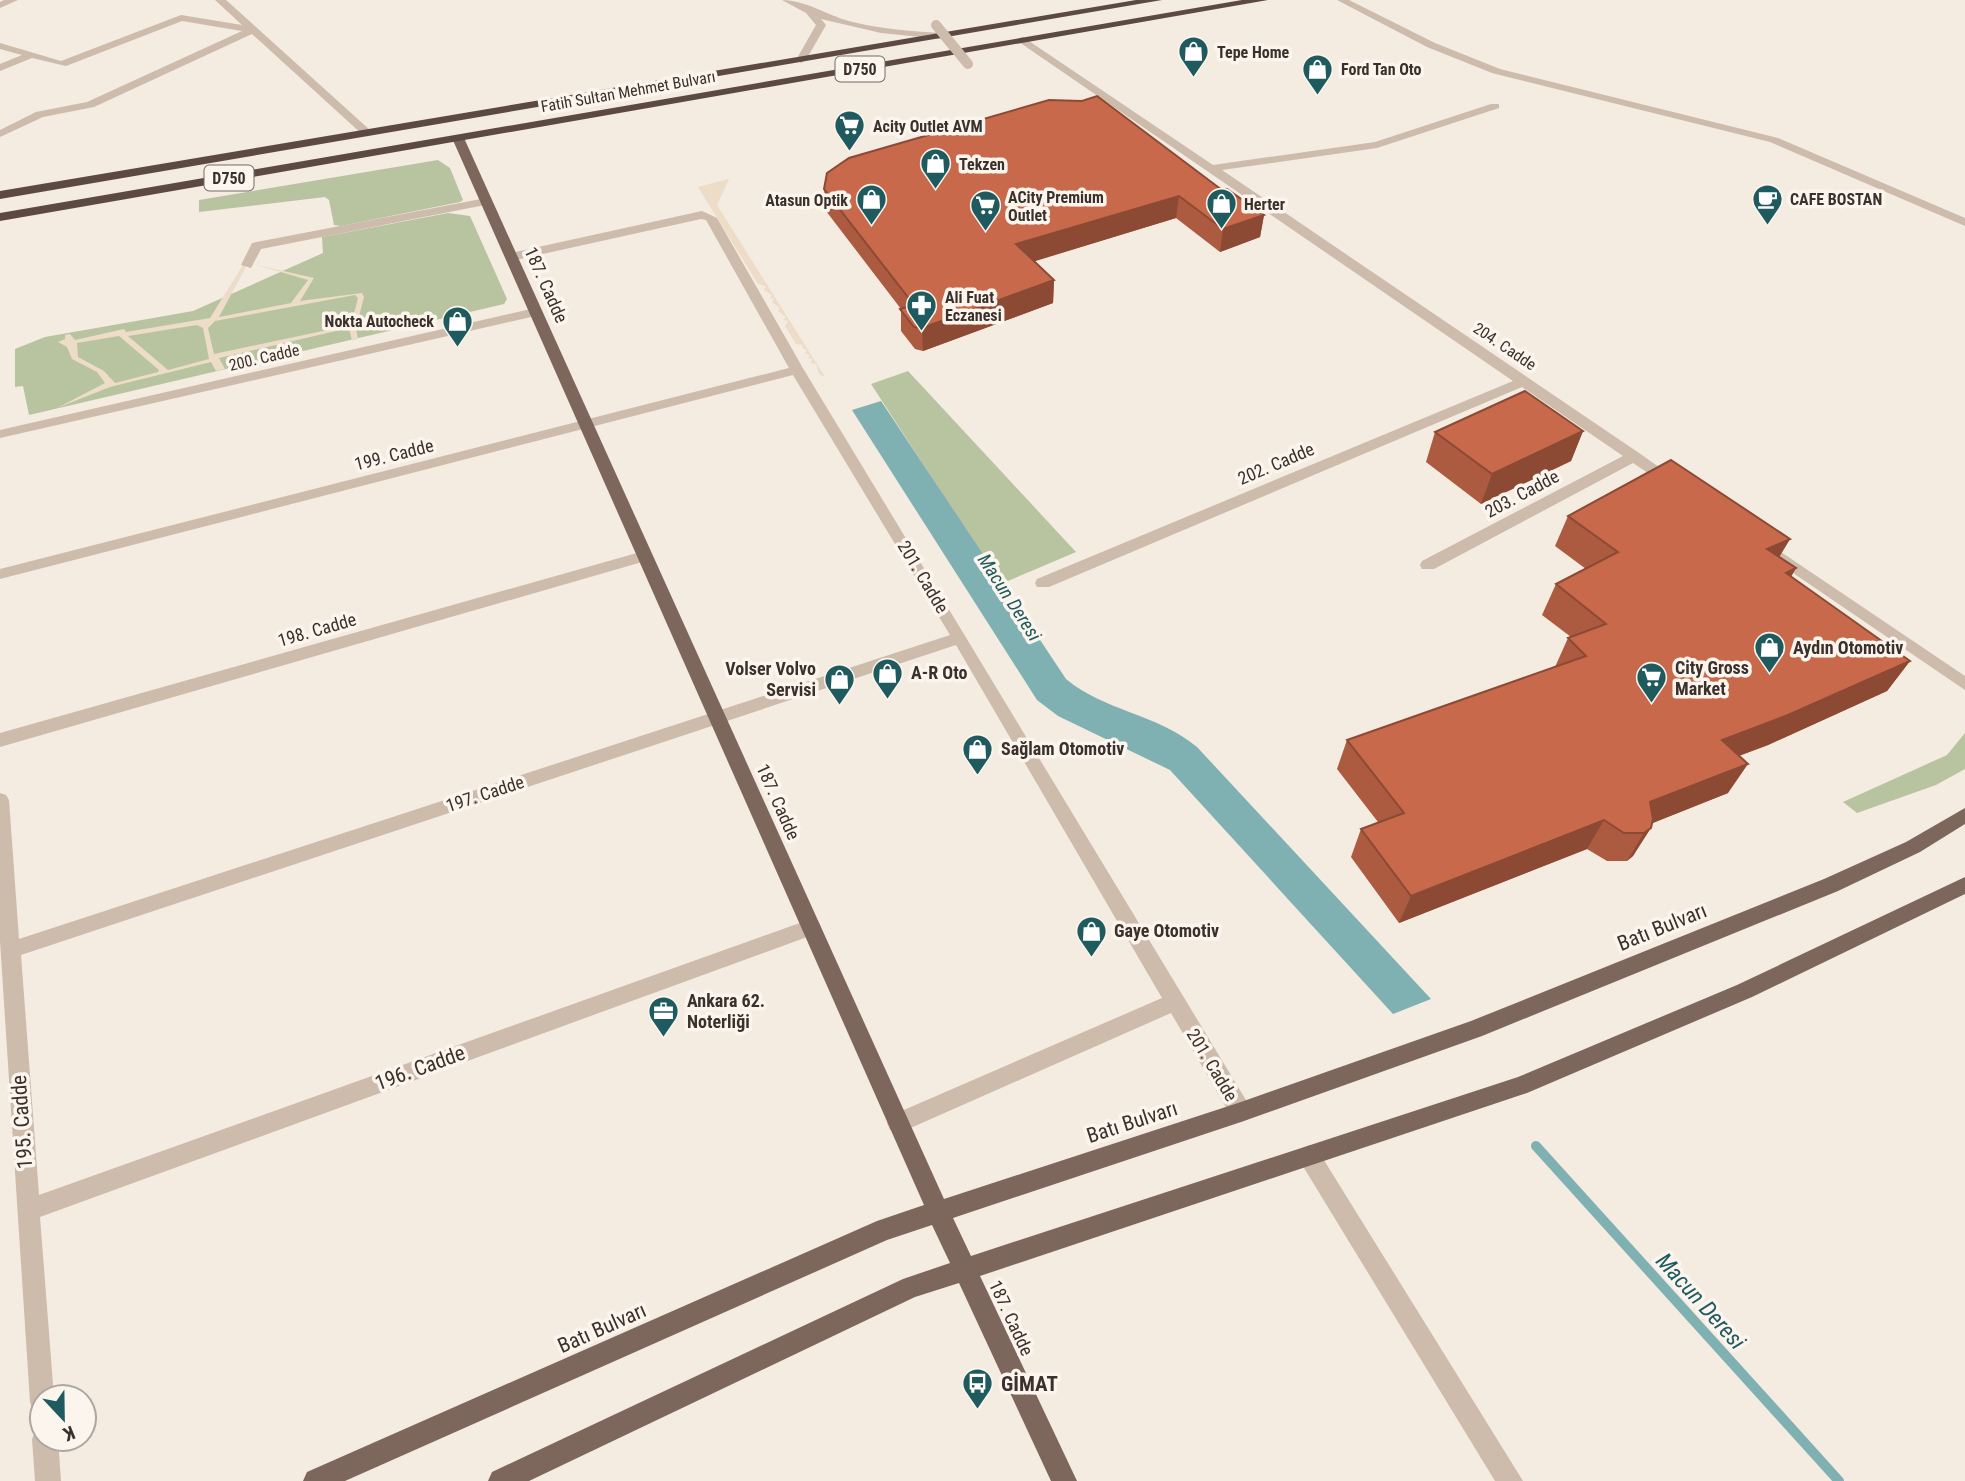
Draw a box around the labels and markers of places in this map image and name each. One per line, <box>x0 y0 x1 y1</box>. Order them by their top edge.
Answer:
shop icon: Tepe Home <box>1177 35 1211 79</box>
place label: Tepe Home <box>1217 43 1290 62</box>
shop icon: Ford Tan Oto <box>1301 52 1335 96</box>
place label: Ford Tan Oto <box>1341 60 1422 79</box>
supermarket icon: Acity Outlet AVM <box>833 109 867 153</box>
place label: Acity Outlet AVM <box>873 117 983 136</box>
shop icon: Tekzen <box>919 147 953 191</box>
place label: Tekzen <box>959 155 1005 174</box>
cafe icon: CAFE BOSTAN <box>1750 182 1784 226</box>
shop icon: Atasun Optik <box>854 183 888 227</box>
shop icon: Herter <box>1204 187 1238 231</box>
place label: ACity Premium Outlet <box>1008 188 1104 225</box>
supermarket icon: ACity Premium Outlet <box>968 189 1002 233</box>
place label: CAFE BOSTAN <box>1790 190 1882 209</box>
place label: Atasun Optik <box>765 191 848 210</box>
place label: Herter <box>1244 195 1285 214</box>
place label: Ali Fuat Eczanesi <box>945 288 1002 325</box>
pharmacy icon: Ali Fuat Eczanesi <box>905 289 939 333</box>
shop icon: Nokta Autocheck <box>440 304 474 348</box>
place label: Nokta Autocheck <box>325 312 434 331</box>
shop icon: Aydın Otomotiv <box>1753 631 1787 675</box>
place label: Aydın Otomotiv <box>1793 637 1903 658</box>
shop icon: A-R Oto <box>871 656 905 700</box>
place label: City Gross Market <box>1675 657 1749 699</box>
place label: Volser Volvo Servisi <box>725 658 816 700</box>
supermarket icon: City Gross Market <box>1635 661 1669 705</box>
shop icon: Volser Volvo Servisi <box>822 662 856 706</box>
place label: A-R Oto <box>911 662 967 683</box>
shop icon: Sağlam Otomotiv <box>961 732 995 776</box>
place label: Sağlam Otomotiv <box>1001 738 1124 759</box>
shop icon: Gaye Otomotiv <box>1074 914 1108 958</box>
place label: Gaye Otomotiv <box>1114 920 1219 941</box>
place label: Ankara 62. Noterliği <box>687 990 765 1032</box>
office icon: Ankara 62. Noterliği <box>647 994 681 1038</box>
bus stop icon: GİMAT <box>961 1367 995 1411</box>
place label: GİMAT <box>1001 1372 1058 1396</box>

